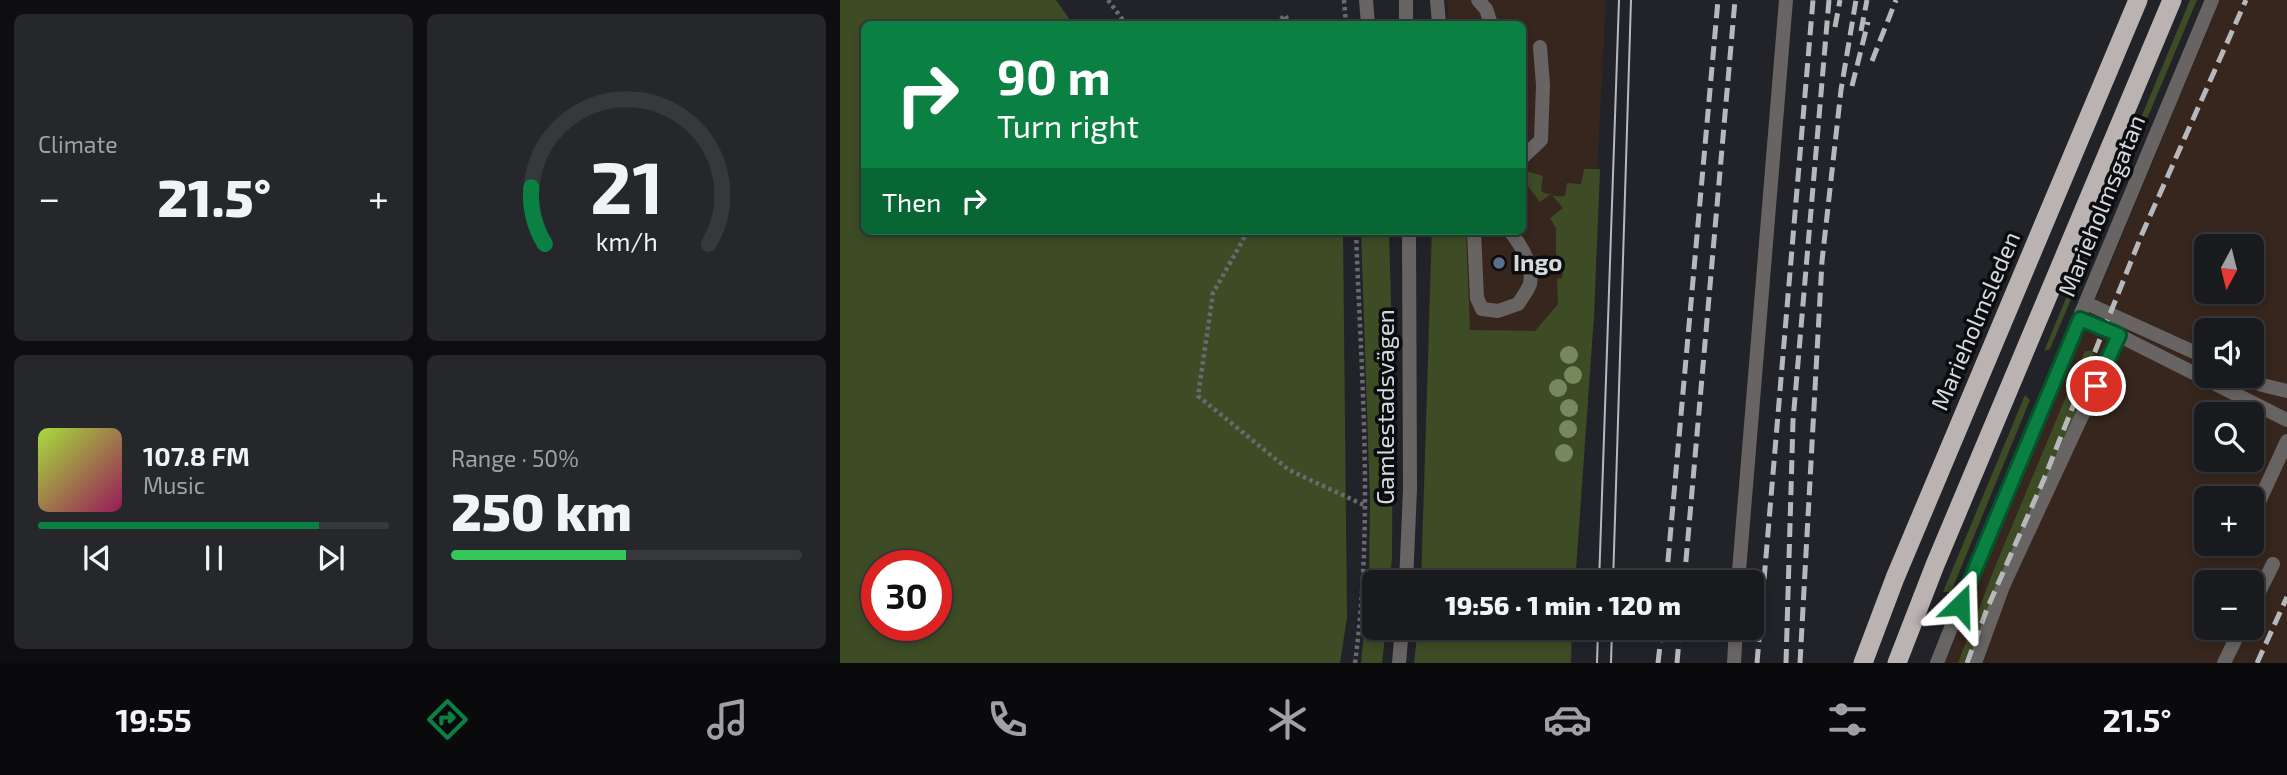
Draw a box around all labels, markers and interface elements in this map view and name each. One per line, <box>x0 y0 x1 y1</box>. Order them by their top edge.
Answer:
text: 90 m <box>997 46 1111 105</box>
icon: right <box>882 49 973 140</box>
text: Turn right <box>997 106 1139 144</box>
street label: Marieholmsgatan <box>2051 110 2150 300</box>
text: Climate <box>38 130 118 158</box>
text: 21 <box>590 141 663 229</box>
text: 21.5° <box>157 165 271 227</box>
text: − <box>38 174 60 220</box>
text: + <box>368 174 389 220</box>
icon: right <box>955 182 993 220</box>
text: Then <box>882 186 941 217</box>
text: km/h <box>595 225 658 255</box>
street label: Marieholmsleden <box>1924 227 2025 414</box>
north arrow <box>2194 234 2264 304</box>
map controls <box>2194 234 2264 640</box>
place label: Ingo <box>1513 247 1562 276</box>
marker: Ingo <box>1491 255 1507 271</box>
street label: Gamlestadsvägen <box>1370 309 1399 505</box>
button: sound <box>2194 318 2264 388</box>
pin <box>2066 356 2126 416</box>
icon: arrive <box>2077 367 2115 405</box>
button: search <box>2194 402 2264 472</box>
text: 107.8 FM <box>143 440 250 471</box>
text: Range · 50% <box>451 444 579 472</box>
text: Music <box>143 471 205 499</box>
text: 250 km <box>451 479 632 541</box>
button: + <box>2194 486 2264 556</box>
icon: previous <box>78 539 116 577</box>
icon: pause <box>195 539 233 577</box>
icon: next <box>312 539 350 577</box>
speed limit sign: 30 <box>861 550 952 641</box>
position arrow <box>1923 568 1997 642</box>
button: − <box>2194 570 2264 640</box>
text: 19:56 · 1 min · 120 m <box>1445 589 1681 620</box>
icon: directions <box>423 695 472 744</box>
icon: music <box>703 695 752 744</box>
icon: phone <box>983 695 1032 744</box>
icon: climate <box>1263 695 1312 744</box>
icon: car <box>1543 695 1592 744</box>
icon: filters <box>1823 695 1872 744</box>
text: 19:55 <box>115 700 192 738</box>
text: 21.5° <box>2103 700 2171 738</box>

